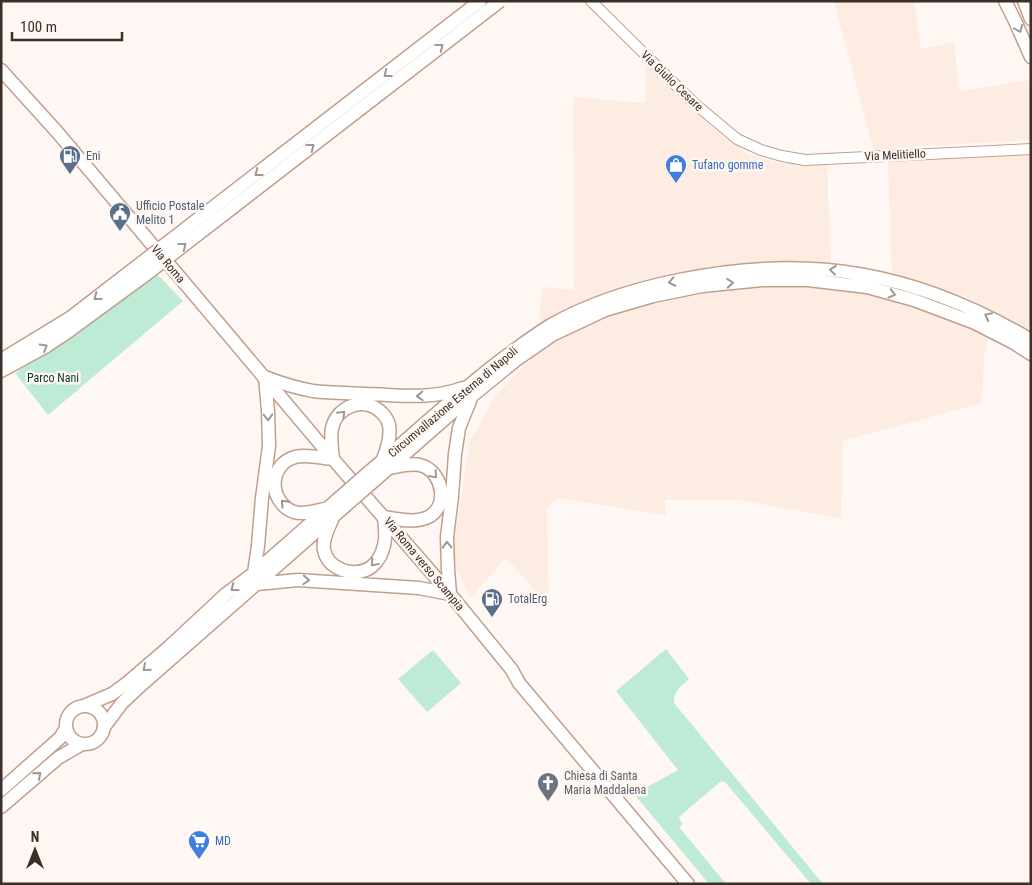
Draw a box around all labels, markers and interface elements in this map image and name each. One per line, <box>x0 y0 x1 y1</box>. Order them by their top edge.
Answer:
scale bar <box>12 10 122 42</box>
text: 100 m <box>20 18 57 36</box>
one-way arrow <box>1012 24 1023 33</box>
one-way arrow <box>434 45 443 53</box>
street label: Via Giulio Cesare <box>638 48 706 114</box>
one-way arrow <box>384 69 393 77</box>
fuel station icon: Eni <box>58 144 82 175</box>
one-way arrow <box>305 144 314 152</box>
street label: Via Melitiello <box>864 146 926 164</box>
place label: Eni <box>86 149 101 163</box>
shop icon: Tufano gomme <box>664 153 688 184</box>
place label: Tufano gomme <box>692 158 764 172</box>
one-way arrow <box>255 168 264 176</box>
place label: Ufficio Postale Melito 1 <box>136 199 205 227</box>
public building icon: Ufficio Postale Melito 1 <box>108 201 132 232</box>
street label: Via Roma <box>148 242 188 286</box>
one-way arrow <box>177 243 186 251</box>
one-way arrow <box>829 265 837 276</box>
one-way arrow <box>667 276 676 286</box>
one-way arrow <box>727 278 735 289</box>
one-way arrow <box>887 288 896 299</box>
one-way arrow <box>94 291 103 300</box>
one-way arrow <box>984 312 993 322</box>
one-way arrow <box>38 344 47 354</box>
street label: Circumvallazione Esterna di Napoli <box>386 344 520 460</box>
park label: Parco Nani <box>27 371 79 385</box>
one-way arrow <box>416 390 424 401</box>
one-way arrow <box>336 411 345 420</box>
one-way arrow <box>262 413 273 421</box>
one-way arrow <box>428 469 437 478</box>
one-way arrow <box>281 500 290 509</box>
street label: Via Roma verso Scampia <box>381 515 467 614</box>
one-way arrow <box>442 541 452 548</box>
one-way arrow <box>371 557 380 566</box>
one-way arrow <box>302 575 310 586</box>
one-way arrow <box>231 583 240 591</box>
fuel station icon: TotalErg <box>480 587 504 618</box>
place label: TotalErg <box>508 592 547 606</box>
one-way arrow <box>142 662 151 671</box>
place label: Chiesa di Santa Maria Maddalena <box>564 769 646 797</box>
church icon: Chiesa di Santa Maria Maddalena <box>536 771 560 802</box>
one-way arrow <box>33 772 42 781</box>
north arrow <box>10 825 60 875</box>
text: N <box>31 829 39 845</box>
supermarket icon: MD <box>187 829 211 860</box>
place label: MD <box>215 834 231 848</box>

